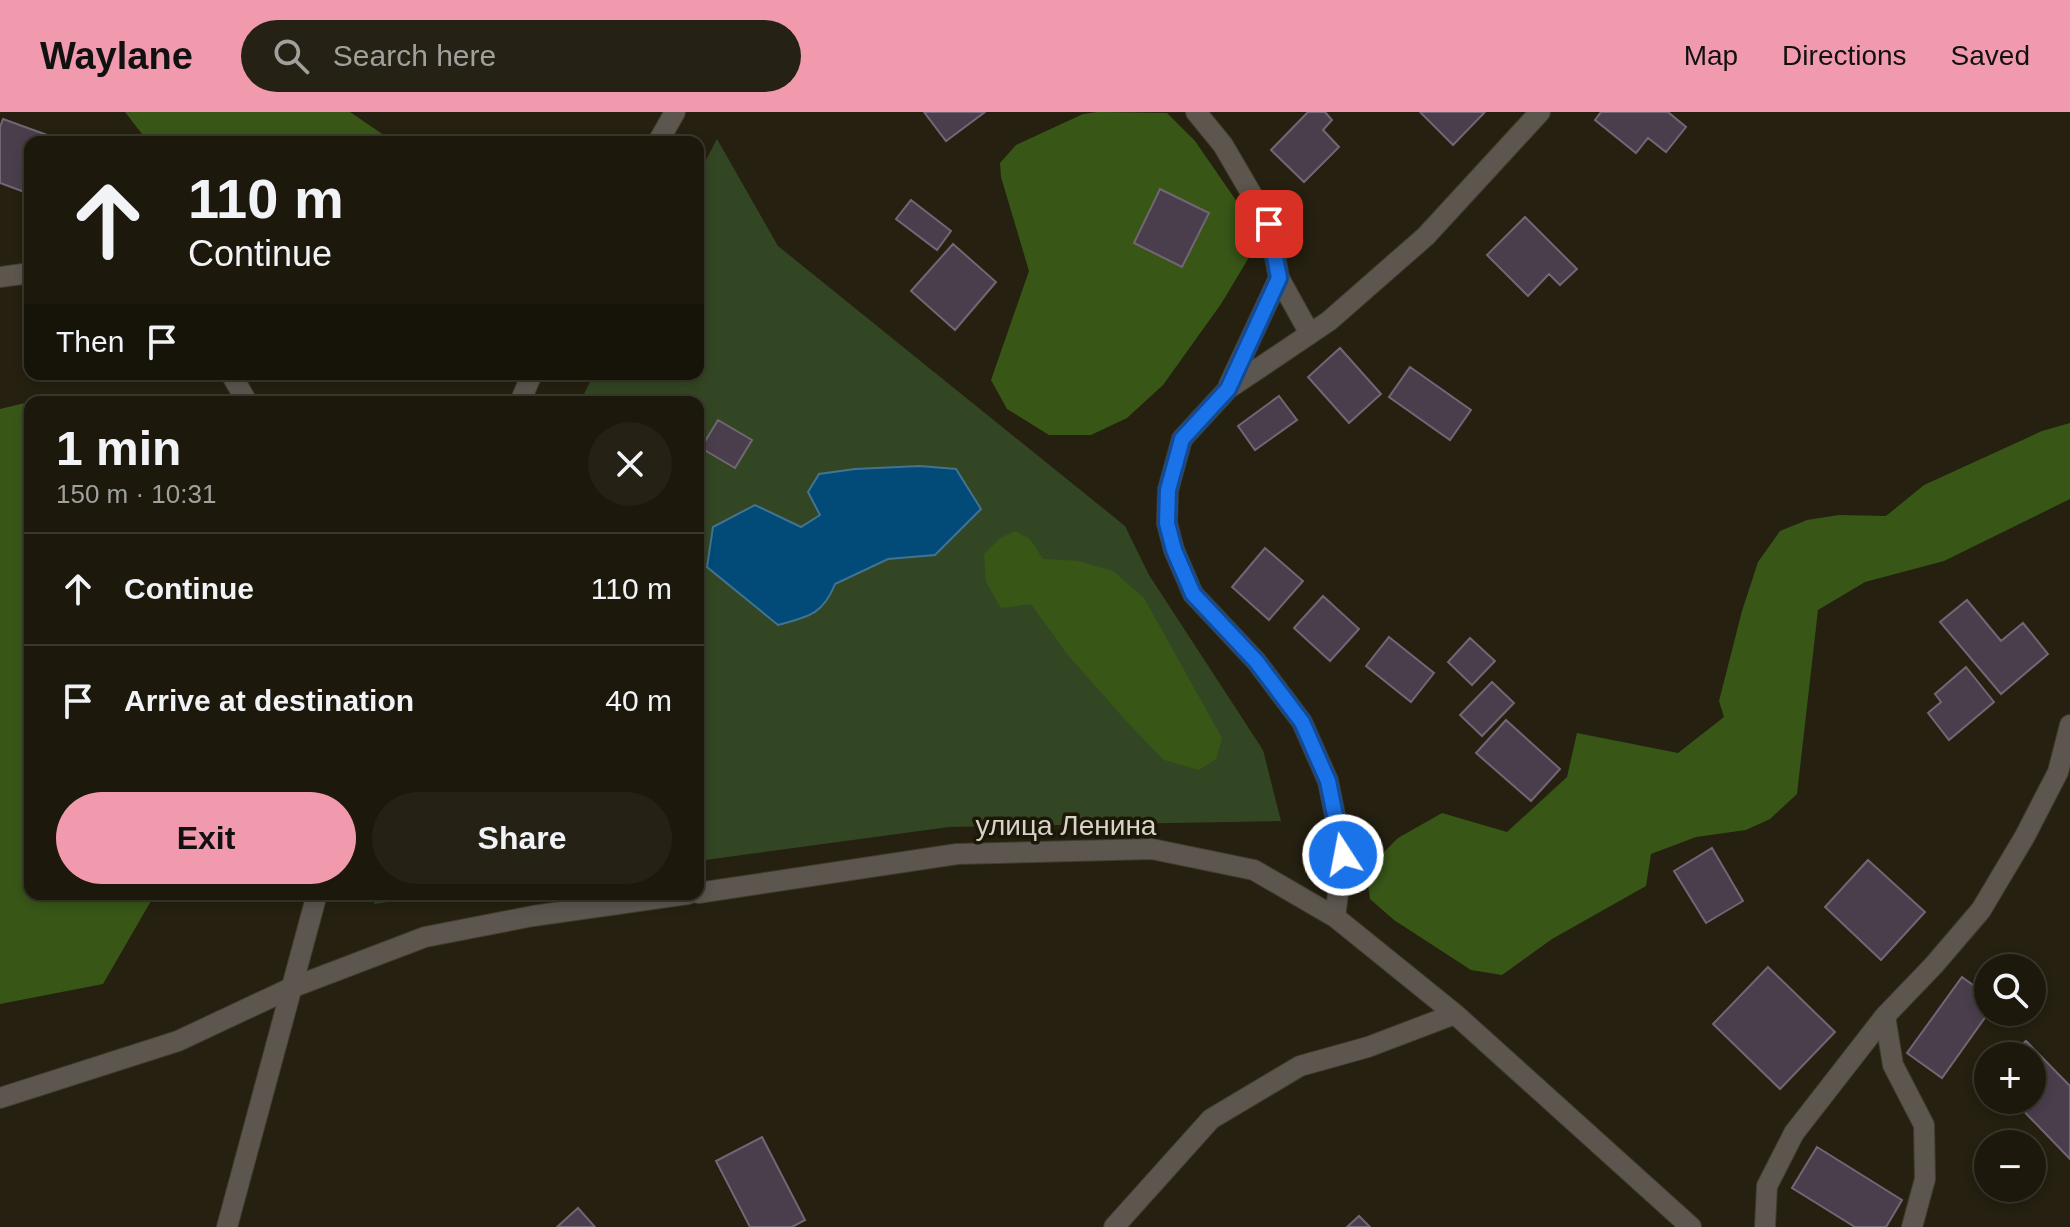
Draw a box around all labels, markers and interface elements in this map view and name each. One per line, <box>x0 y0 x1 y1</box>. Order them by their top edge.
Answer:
search box <box>241 20 801 92</box>
icon: search <box>269 34 313 78</box>
text: Waylane <box>40 35 193 77</box>
text: Search here <box>333 39 496 72</box>
text: Map <box>1684 40 1738 71</box>
text: Directions <box>1782 40 1907 71</box>
text: Saved <box>1951 40 2030 71</box>
text: 110 m <box>188 167 344 230</box>
icon: ahead <box>56 168 160 272</box>
pin <box>1235 190 1303 258</box>
icon: arrive <box>1247 202 1291 246</box>
text: Continue <box>188 233 332 274</box>
icon: arrive <box>140 320 184 364</box>
text: Then <box>56 325 124 358</box>
text: 1 min <box>56 422 181 475</box>
button: close <box>588 422 672 506</box>
text: 150 m · 10:31 <box>56 479 216 509</box>
icon: ahead <box>56 567 100 611</box>
text: Continue <box>124 572 254 605</box>
text: 110 m <box>591 572 672 605</box>
icon: arrive <box>56 679 100 723</box>
text: Arrive at destination <box>124 684 414 717</box>
text: 40 m <box>605 684 672 717</box>
button: Exit <box>56 792 356 884</box>
button: Share <box>372 792 672 884</box>
street label: улица Ленина <box>976 810 1157 841</box>
position arrow <box>1301 813 1385 897</box>
map controls <box>1974 954 2046 1202</box>
button: search <box>1974 954 2046 1026</box>
button: + <box>1974 1042 2046 1114</box>
button: − <box>1974 1130 2046 1202</box>

